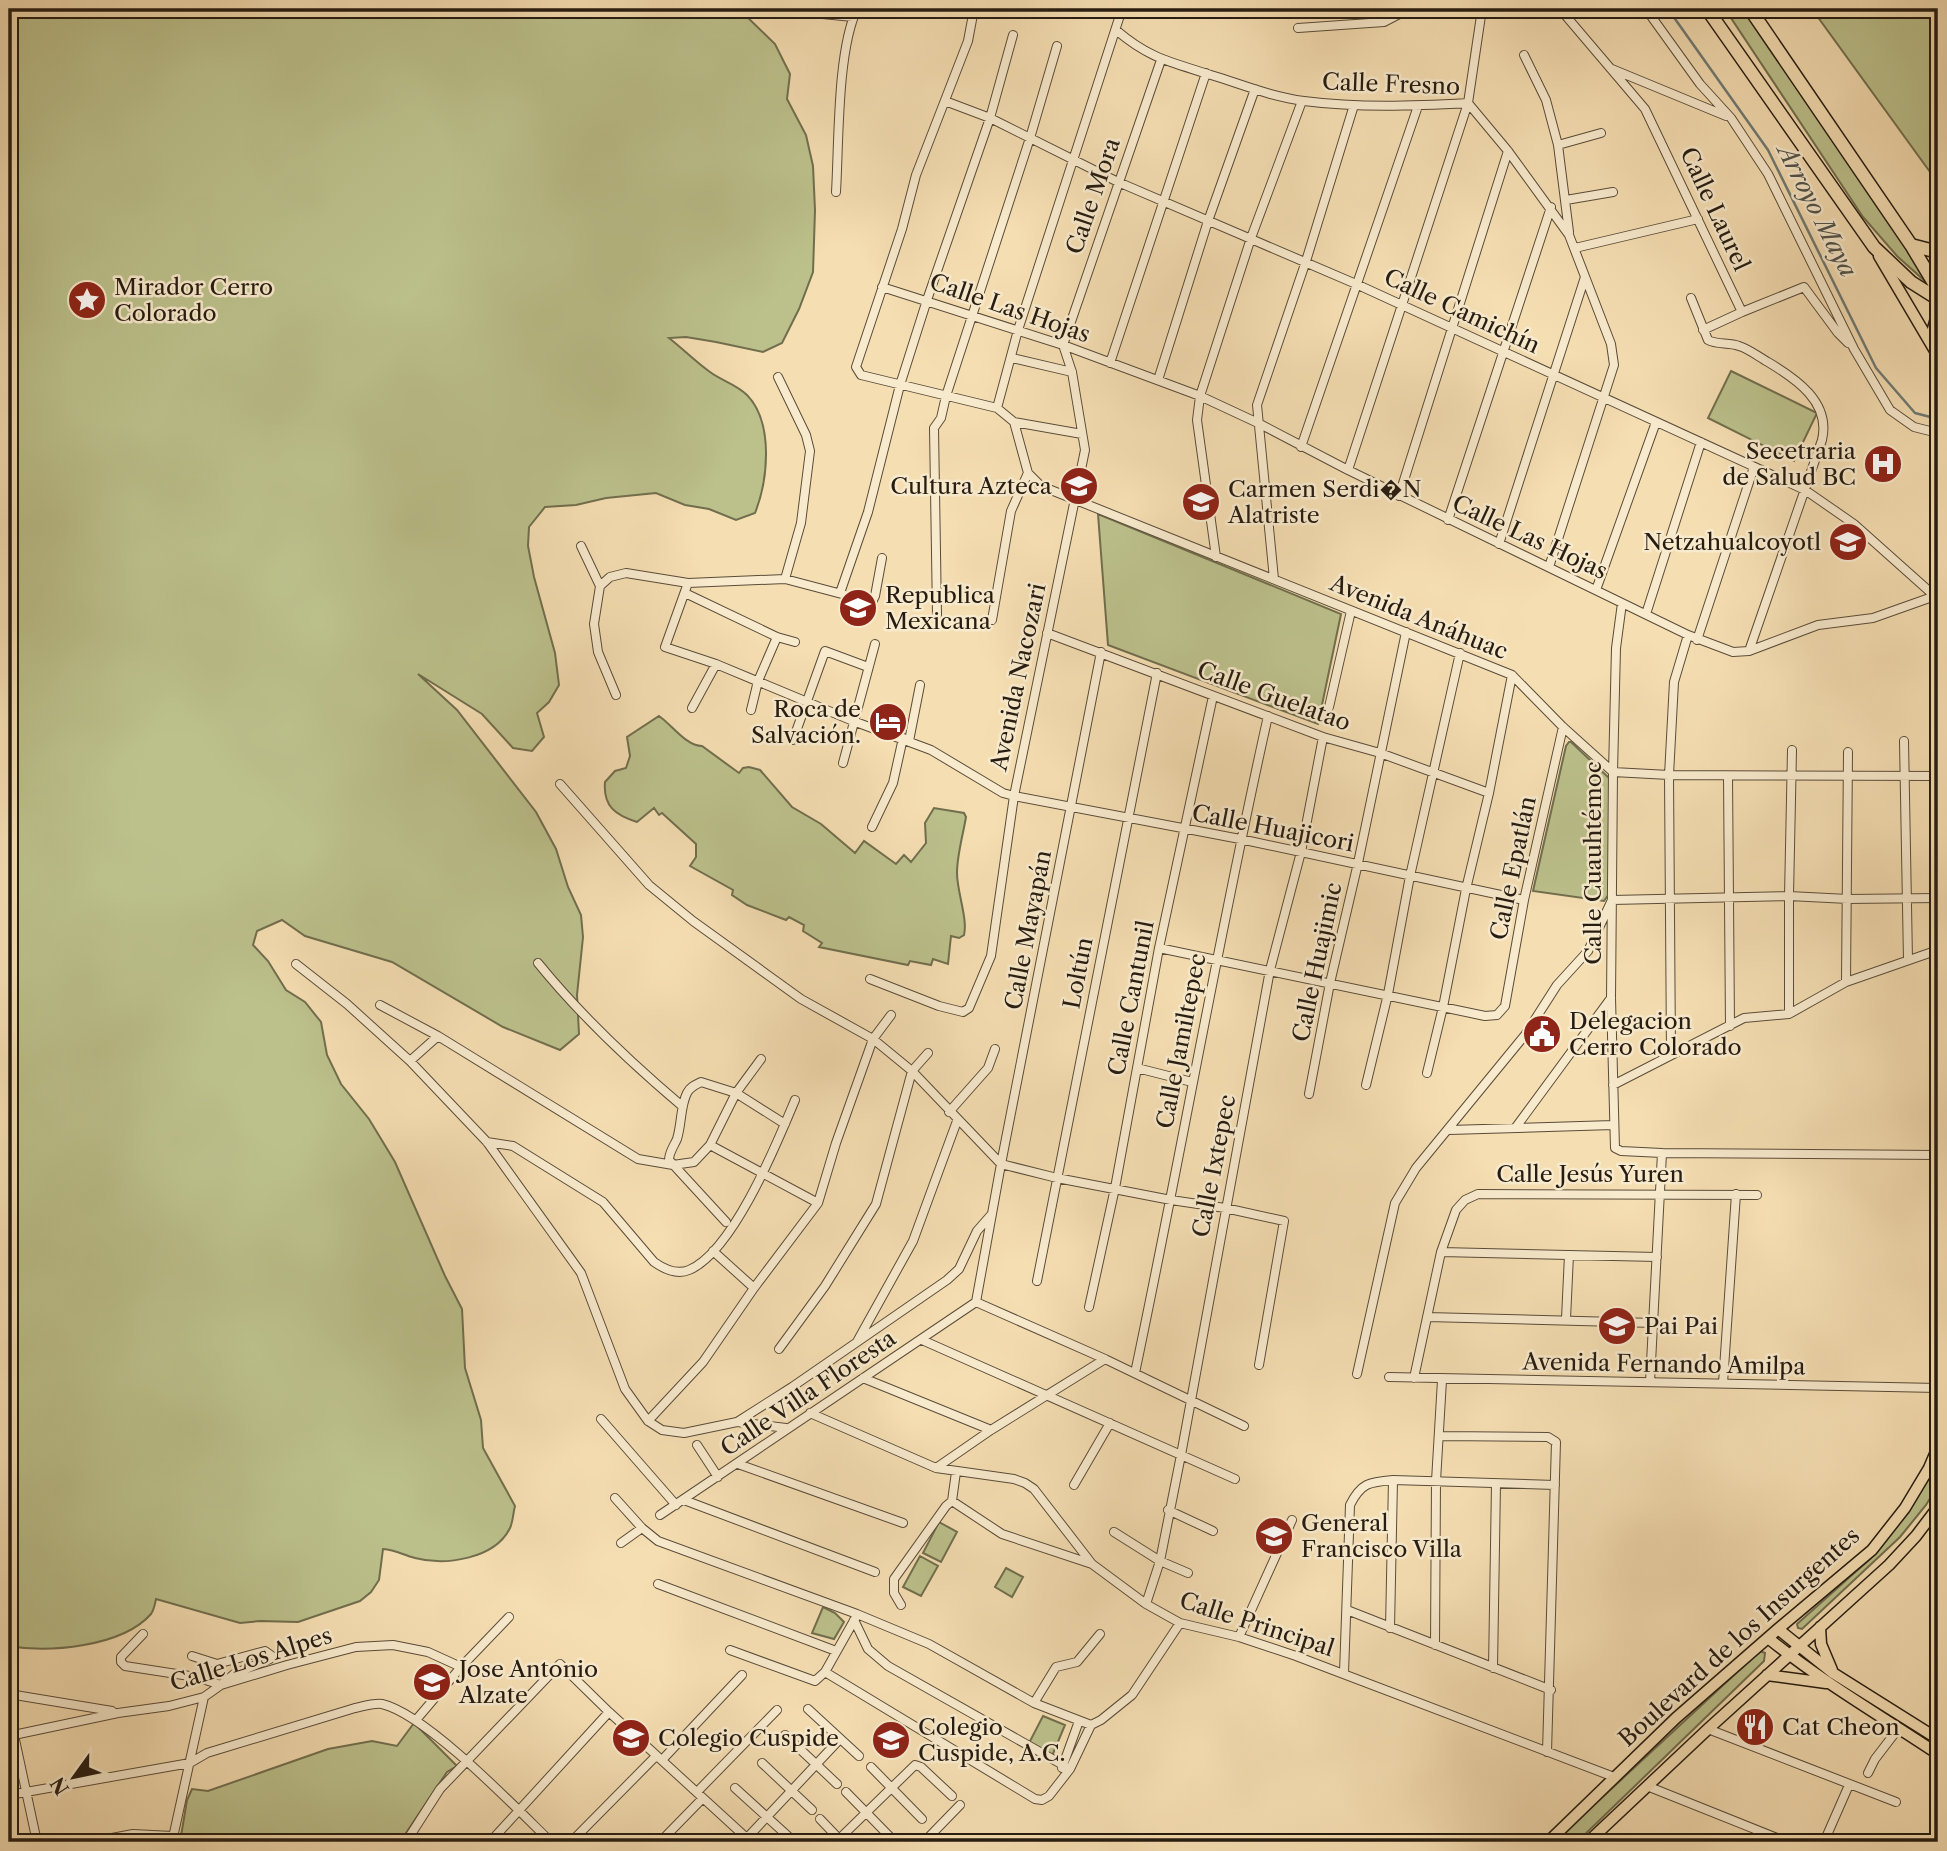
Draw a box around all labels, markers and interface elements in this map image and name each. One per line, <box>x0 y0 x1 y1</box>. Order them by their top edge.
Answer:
street label: Calle Fresno <box>1321 68 1461 100</box>
street label: Calle Mora <box>1060 133 1126 258</box>
water label: Arroyo Maya <box>1770 136 1863 282</box>
street label: Calle Laurel <box>1674 143 1756 275</box>
street label: Calle Camichín <box>1380 263 1544 359</box>
street label: Calle Las Hojas <box>926 267 1094 349</box>
place label: Mirador Cerro Colorado <box>114 273 273 327</box>
place icon: Mirador Cerro Colorado <box>66 279 108 321</box>
place label: Secetraria de Salud BC <box>1722 437 1857 491</box>
hospital icon: Secetraria de Salud BC <box>1862 443 1904 485</box>
school or university icon: Cultura Azteca <box>1058 465 1100 507</box>
place label: Cultura Azteca <box>890 472 1053 500</box>
place label: Carmen Serdi�N Alatriste <box>1227 475 1421 529</box>
school or university icon: Carmen Serdi�N Alatriste <box>1180 481 1222 523</box>
street label: Calle Las Hojas <box>1448 489 1612 585</box>
school or university icon: Netzahualcoyotl <box>1827 521 1869 563</box>
place label: Netzahualcoyotl <box>1643 528 1821 556</box>
street label: Avenida Anáhuac <box>1325 568 1512 665</box>
place label: Republica Mexicana <box>885 581 996 635</box>
street label: Avenida Nacozari <box>984 581 1052 774</box>
school or university icon: Republica Mexicana <box>837 587 879 629</box>
street label: Calle Guelatao <box>1193 655 1355 737</box>
place label: Roca de Salvación. <box>751 695 861 749</box>
hotel icon: Roca de Salvación. <box>867 701 909 743</box>
street label: Calle Cuauhtémoc <box>1579 761 1607 965</box>
street label: Calle Epatlán <box>1484 794 1542 942</box>
street label: Calle Huajicori <box>1190 799 1356 857</box>
street label: Calle Mayapán <box>999 848 1057 1012</box>
street label: Calle Huajimic <box>1286 880 1348 1044</box>
street label: Calle Cantunil <box>1102 918 1160 1078</box>
street label: Loltún <box>1057 935 1099 1011</box>
street label: Calle Jamiltepec <box>1150 951 1212 1131</box>
place label: Delegacion Cerro Colorado <box>1569 1007 1742 1061</box>
public building icon: Delegacion Cerro Colorado <box>1521 1013 1563 1055</box>
street label: Calle Ixtepec <box>1186 1092 1242 1240</box>
street label: Calle Jesús Yuren <box>1496 1160 1684 1188</box>
school or university icon: Pai Pai <box>1596 1305 1638 1347</box>
place label: Pai Pai <box>1644 1312 1718 1340</box>
street label: Calle Villa Floresta <box>715 1324 902 1462</box>
street label: Avenida Fernando Amilpa <box>1521 1348 1807 1380</box>
place label: General Francisco Villa <box>1301 1509 1463 1563</box>
school or university icon: General Francisco Villa <box>1253 1515 1295 1557</box>
street label: Boulevard de los Insurgentes <box>1613 1521 1865 1753</box>
street label: Calle Principal <box>1176 1586 1338 1662</box>
street label: Calle Los Alpes <box>167 1621 335 1697</box>
place label: Jose Antonio Alzate <box>456 1655 598 1709</box>
school or university icon: Jose Antonio Alzate <box>411 1661 453 1703</box>
restaurant icon: Cat Cheon <box>1734 1706 1776 1748</box>
place label: Colegio Cuspide, A.C. <box>918 1713 1066 1767</box>
place label: Cat Cheon <box>1782 1713 1900 1741</box>
school or university icon: Colegio Cuspide <box>610 1717 652 1759</box>
school or university icon: Colegio Cuspide, A.C. <box>870 1719 912 1761</box>
place label: Colegio Cuspide <box>658 1724 839 1752</box>
north arrow <box>38 1742 108 1812</box>
text: N <box>46 1773 74 1799</box>

